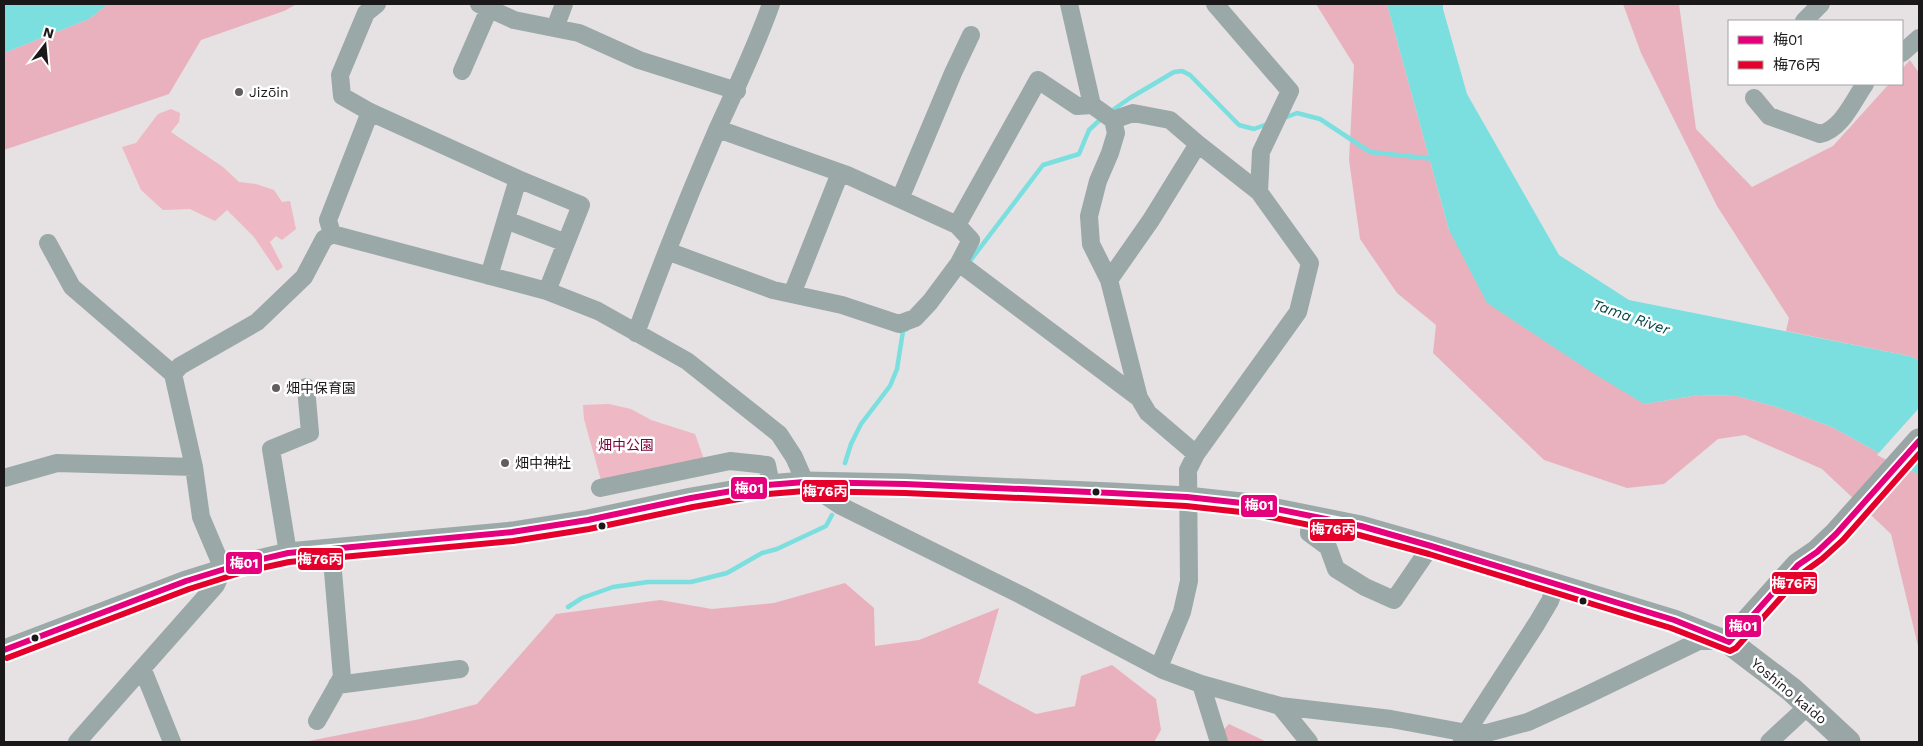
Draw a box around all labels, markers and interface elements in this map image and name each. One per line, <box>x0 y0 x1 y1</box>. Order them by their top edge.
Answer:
north arrow <box>20 20 70 70</box>
legend <box>1728 20 1903 85</box>
text: N <box>41 23 56 42</box>
text: 梅01 <box>1773 31 1803 49</box>
text: 梅76丙 <box>1773 56 1820 74</box>
place label: Jizōin <box>249 84 289 100</box>
marker: Jizōin <box>233 86 245 98</box>
water label: Tama River <box>1590 295 1673 339</box>
place label: 畑中保育園 <box>286 380 356 396</box>
marker: 畑中保育園 <box>270 382 282 394</box>
park label: 畑中公園 <box>598 437 654 453</box>
place label: 畑中神社 <box>515 455 571 471</box>
marker: 畑中神社 <box>499 457 511 469</box>
line badge: 梅01 <box>730 476 768 500</box>
line badge: 梅76丙 <box>801 479 849 503</box>
text: 梅01 <box>734 480 764 496</box>
text: 梅76丙 <box>803 483 847 499</box>
unlabelled marker <box>1091 487 1101 497</box>
line badge: 梅01 <box>1240 494 1278 518</box>
text: 梅01 <box>1244 497 1274 513</box>
line badge: 梅76丙 <box>1309 518 1356 542</box>
unlabelled marker <box>597 521 607 531</box>
text: 梅76丙 <box>1311 521 1355 537</box>
line badge: 梅76丙 <box>297 547 344 571</box>
line badge: 梅01 <box>225 551 263 575</box>
text: 梅76丙 <box>298 551 342 567</box>
text: 梅01 <box>229 555 259 571</box>
line badge: 梅76丙 <box>1771 571 1818 595</box>
text: 梅76丙 <box>1772 575 1816 591</box>
unlabelled marker <box>1578 596 1588 606</box>
line badge: 梅01 <box>1724 614 1762 638</box>
text: 梅01 <box>1728 618 1758 634</box>
unlabelled marker <box>30 633 40 643</box>
street label: Yoshino kaido <box>1748 655 1830 727</box>

